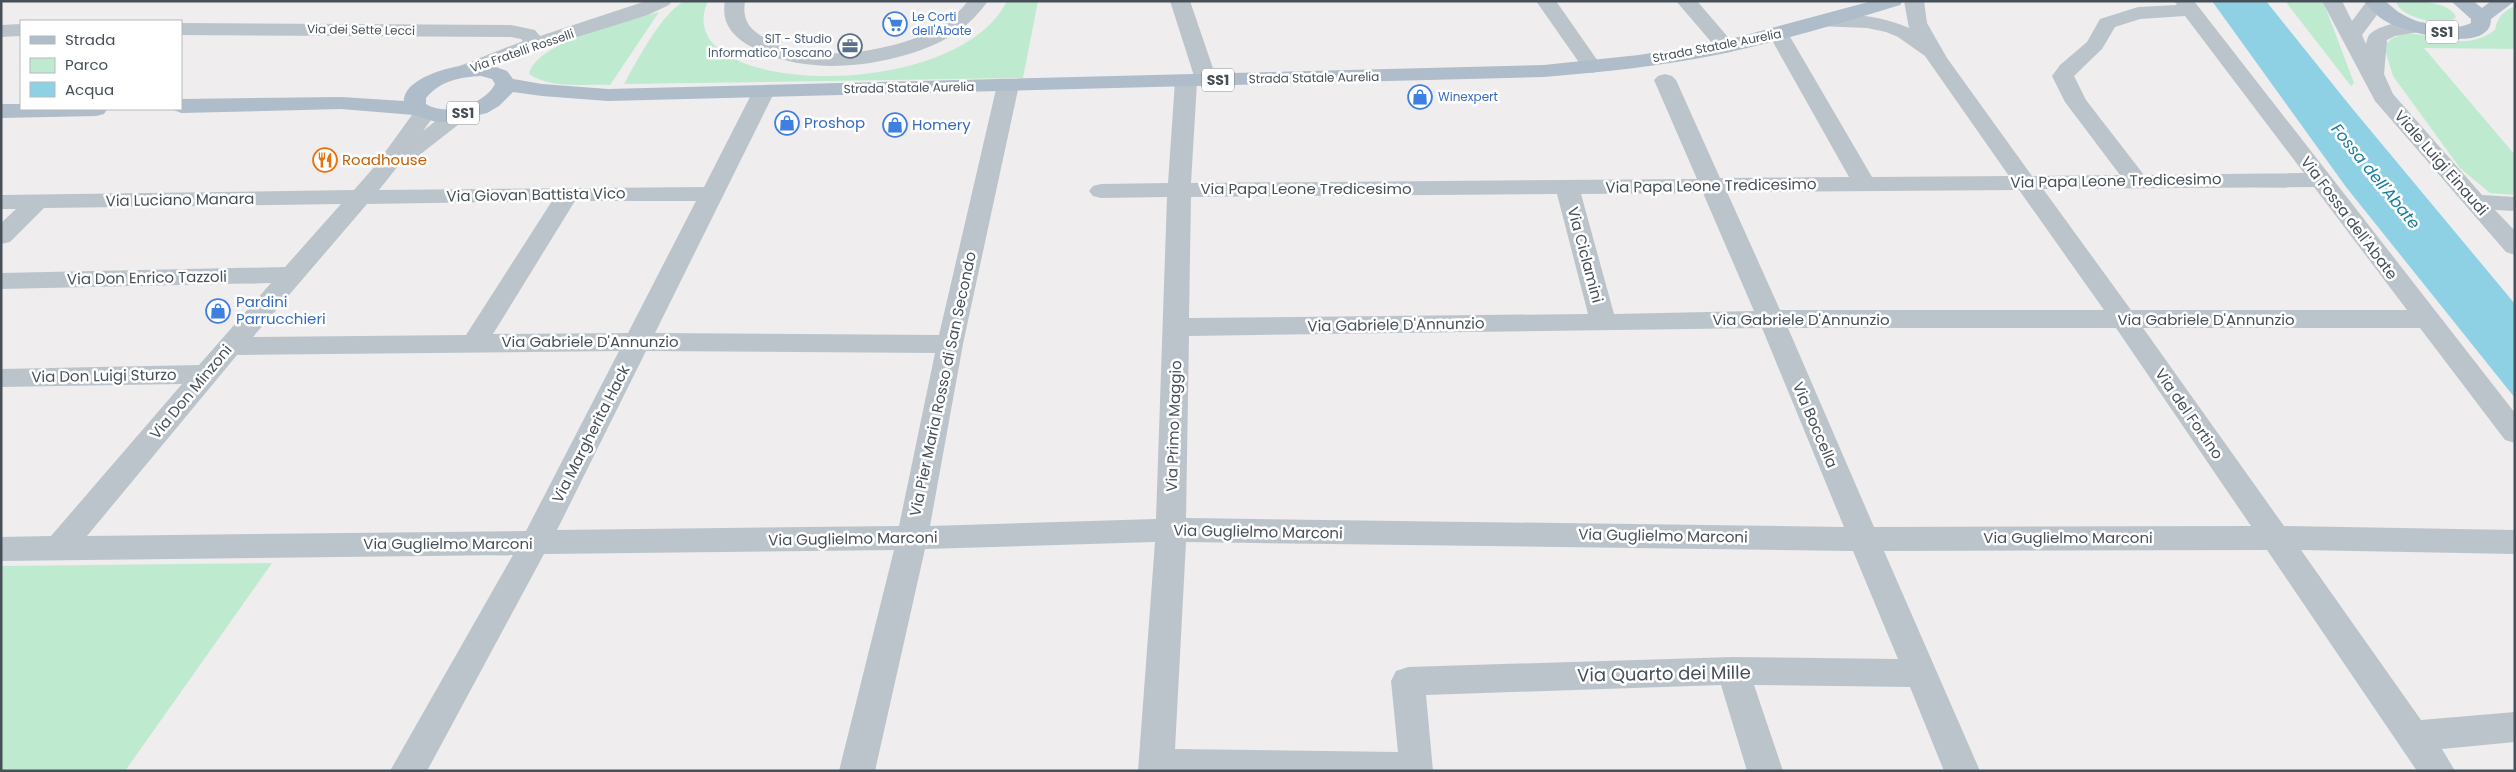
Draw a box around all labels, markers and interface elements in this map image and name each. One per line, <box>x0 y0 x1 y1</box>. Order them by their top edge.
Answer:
place label: Le Corti dell'Abate <box>912 8 972 39</box>
supermarket icon: Le Corti dell'Abate <box>882 11 908 37</box>
legend <box>20 20 182 110</box>
street label: Via dei Sette Lecci <box>307 20 415 39</box>
road number: SS1 <box>2426 21 2458 44</box>
street label: Via Fratelli Rosselli <box>468 25 576 76</box>
street label: Strada Statale Aurelia <box>1651 25 1783 66</box>
text: Strada <box>65 29 115 50</box>
place label: SIT - Studio Informatico Toscano <box>708 30 832 61</box>
office icon: SIT - Studio Informatico Toscano <box>837 33 863 59</box>
text: Parco <box>65 54 108 75</box>
road number: SS1 <box>1202 68 1234 92</box>
street label: Strada Statale Aurelia <box>1248 68 1379 87</box>
street label: Strada Statale Aurelia <box>843 78 974 97</box>
text: Acqua <box>65 79 114 100</box>
shop icon: Winexpert <box>1407 84 1433 110</box>
place label: Winexpert <box>1438 88 1498 105</box>
road number: SS1 <box>447 102 479 125</box>
street label: Viale Luigi Einaudi <box>2390 106 2493 220</box>
shop icon: Proshop <box>774 110 800 136</box>
place label: Proshop <box>804 112 865 133</box>
shop icon: Homery <box>882 112 908 138</box>
place label: Homery <box>912 114 971 135</box>
water label: Fossa dell'Abate <box>2326 119 2425 234</box>
restaurant icon: Roadhouse <box>312 147 338 173</box>
place label: Roadhouse <box>342 149 427 170</box>
street label: Via Fossa dell'Abate <box>2296 152 2403 284</box>
street label: Via Papa Leone Tredicesimo <box>2010 168 2222 193</box>
street label: Via Papa Leone Tredicesimo <box>1605 173 1817 198</box>
street label: Via Papa Leone Tredicesimo <box>1200 178 1412 199</box>
street label: Via Giovan Battista Vico <box>446 182 626 207</box>
street label: Via Luciano Manara <box>105 188 255 211</box>
street label: Via Ciclamini <box>1563 205 1608 305</box>
street label: Via Pier Maria Rosso di San Secondo <box>904 250 981 518</box>
street label: Via Don Enrico Tazzoli <box>67 266 227 289</box>
place label: Pardini Parrucchieri <box>236 291 326 329</box>
shop icon: Pardini Parrucchieri <box>205 298 231 324</box>
street label: Via Gabriele D'Annunzio <box>1712 309 1890 330</box>
street label: Via Gabriele D'Annunzio <box>2117 309 2295 330</box>
street label: Via Gabriele D'Annunzio <box>1307 312 1485 337</box>
street label: Via Gabriele D'Annunzio <box>501 331 679 352</box>
street label: Via Don Minzoni <box>145 340 236 444</box>
street label: Via Primo Maggio <box>1161 360 1186 492</box>
street label: Via Margherita Hack <box>547 361 635 506</box>
street label: Via Don Luigi Sturzo <box>31 364 177 387</box>
street label: Via del Fortino <box>2150 364 2228 463</box>
street label: Via Boccella <box>1788 378 1843 471</box>
street label: Via Guglielmo Marconi <box>1173 520 1343 543</box>
street label: Via Guglielmo Marconi <box>1578 524 1748 547</box>
street label: Via Guglielmo Marconi <box>768 527 938 550</box>
street label: Via Guglielmo Marconi <box>1983 527 2153 548</box>
street label: Via Guglielmo Marconi <box>363 533 533 554</box>
street label: Via Quarto dei Mille <box>1577 659 1751 688</box>

